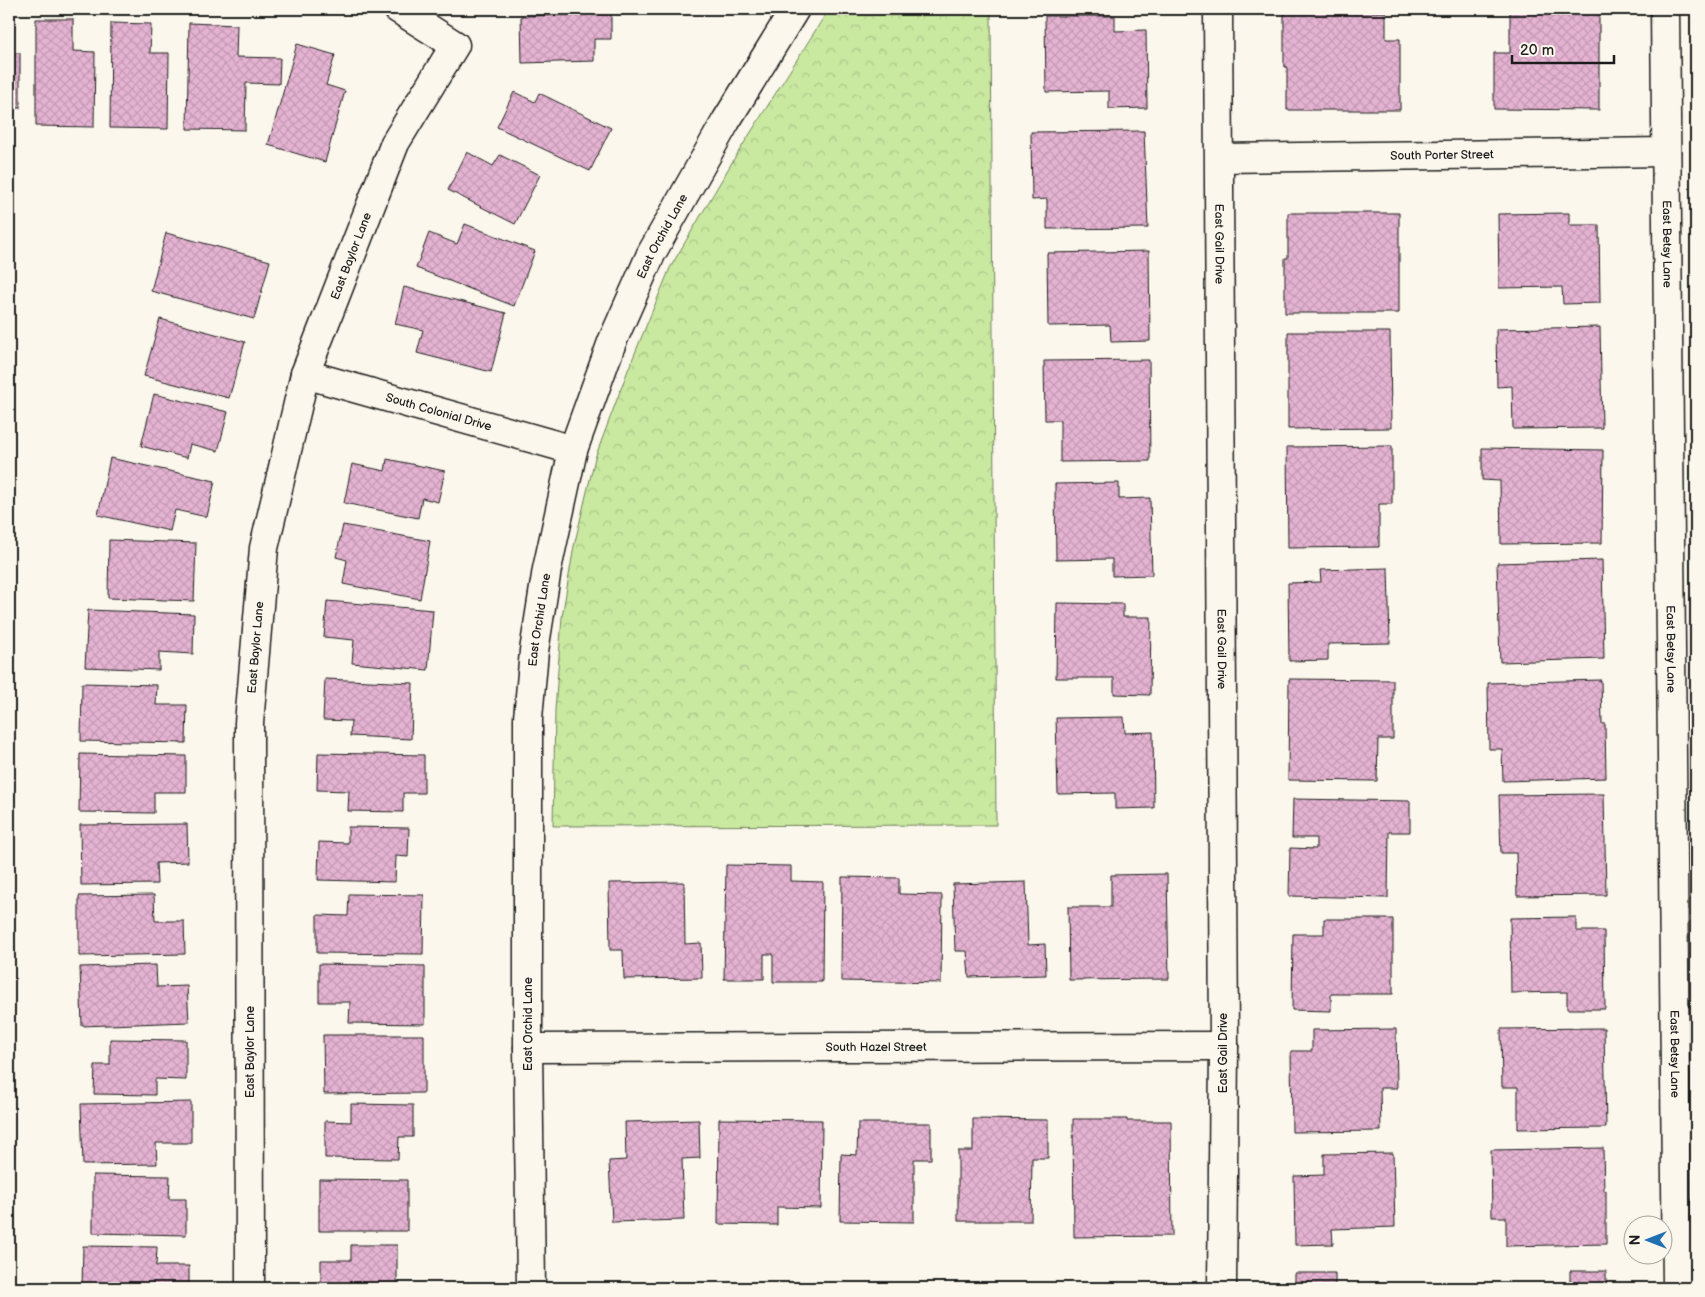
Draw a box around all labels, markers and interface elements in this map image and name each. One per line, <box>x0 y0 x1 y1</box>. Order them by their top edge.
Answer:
scale bar <box>1512 32 1615 64</box>
text: 20 m <box>1520 41 1554 60</box>
street label: South Porter Street <box>1390 147 1494 164</box>
street label: East Orchid Lane <box>634 191 691 281</box>
street label: East Betsy Lane <box>1659 200 1675 288</box>
street label: East Gail Drive <box>1211 204 1227 284</box>
street label: East Baylor Lane <box>328 210 375 302</box>
street label: South Colonial Drive <box>384 390 493 435</box>
street label: East Orchid Lane <box>526 572 554 667</box>
street label: East Baylor Lane <box>245 601 267 694</box>
street label: East Betsy Lane <box>1663 605 1678 693</box>
street label: East Gail Drive <box>1213 609 1229 689</box>
street label: East Orchid Lane <box>521 977 536 1071</box>
street label: East Baylor Lane <box>243 1006 258 1098</box>
street label: East Betsy Lane <box>1666 1010 1682 1098</box>
street label: East Gail Drive <box>1216 1013 1231 1093</box>
street label: South Hazel Street <box>825 1040 927 1055</box>
north arrow <box>1622 1214 1672 1264</box>
text: N <box>1627 1235 1644 1245</box>

